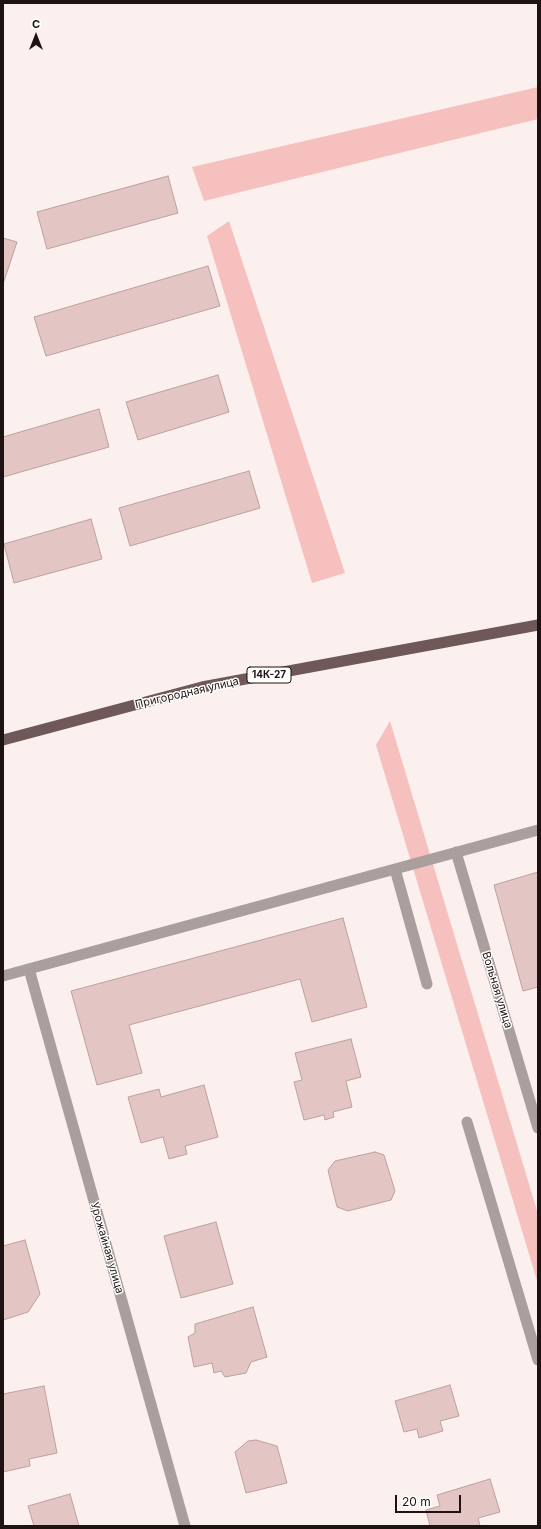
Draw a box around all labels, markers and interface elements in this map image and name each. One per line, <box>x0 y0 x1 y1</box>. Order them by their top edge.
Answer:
north arrow <box>16 16 56 56</box>
text: С <box>32 17 40 31</box>
road number: 14К-27 <box>247 667 291 683</box>
street label: Пригородная улица <box>134 675 240 711</box>
street label: Вольная улица <box>479 950 515 1030</box>
street label: Урожайная улица <box>88 1201 126 1295</box>
scale bar <box>397 1487 463 1513</box>
text: 20 m <box>402 1494 431 1509</box>

